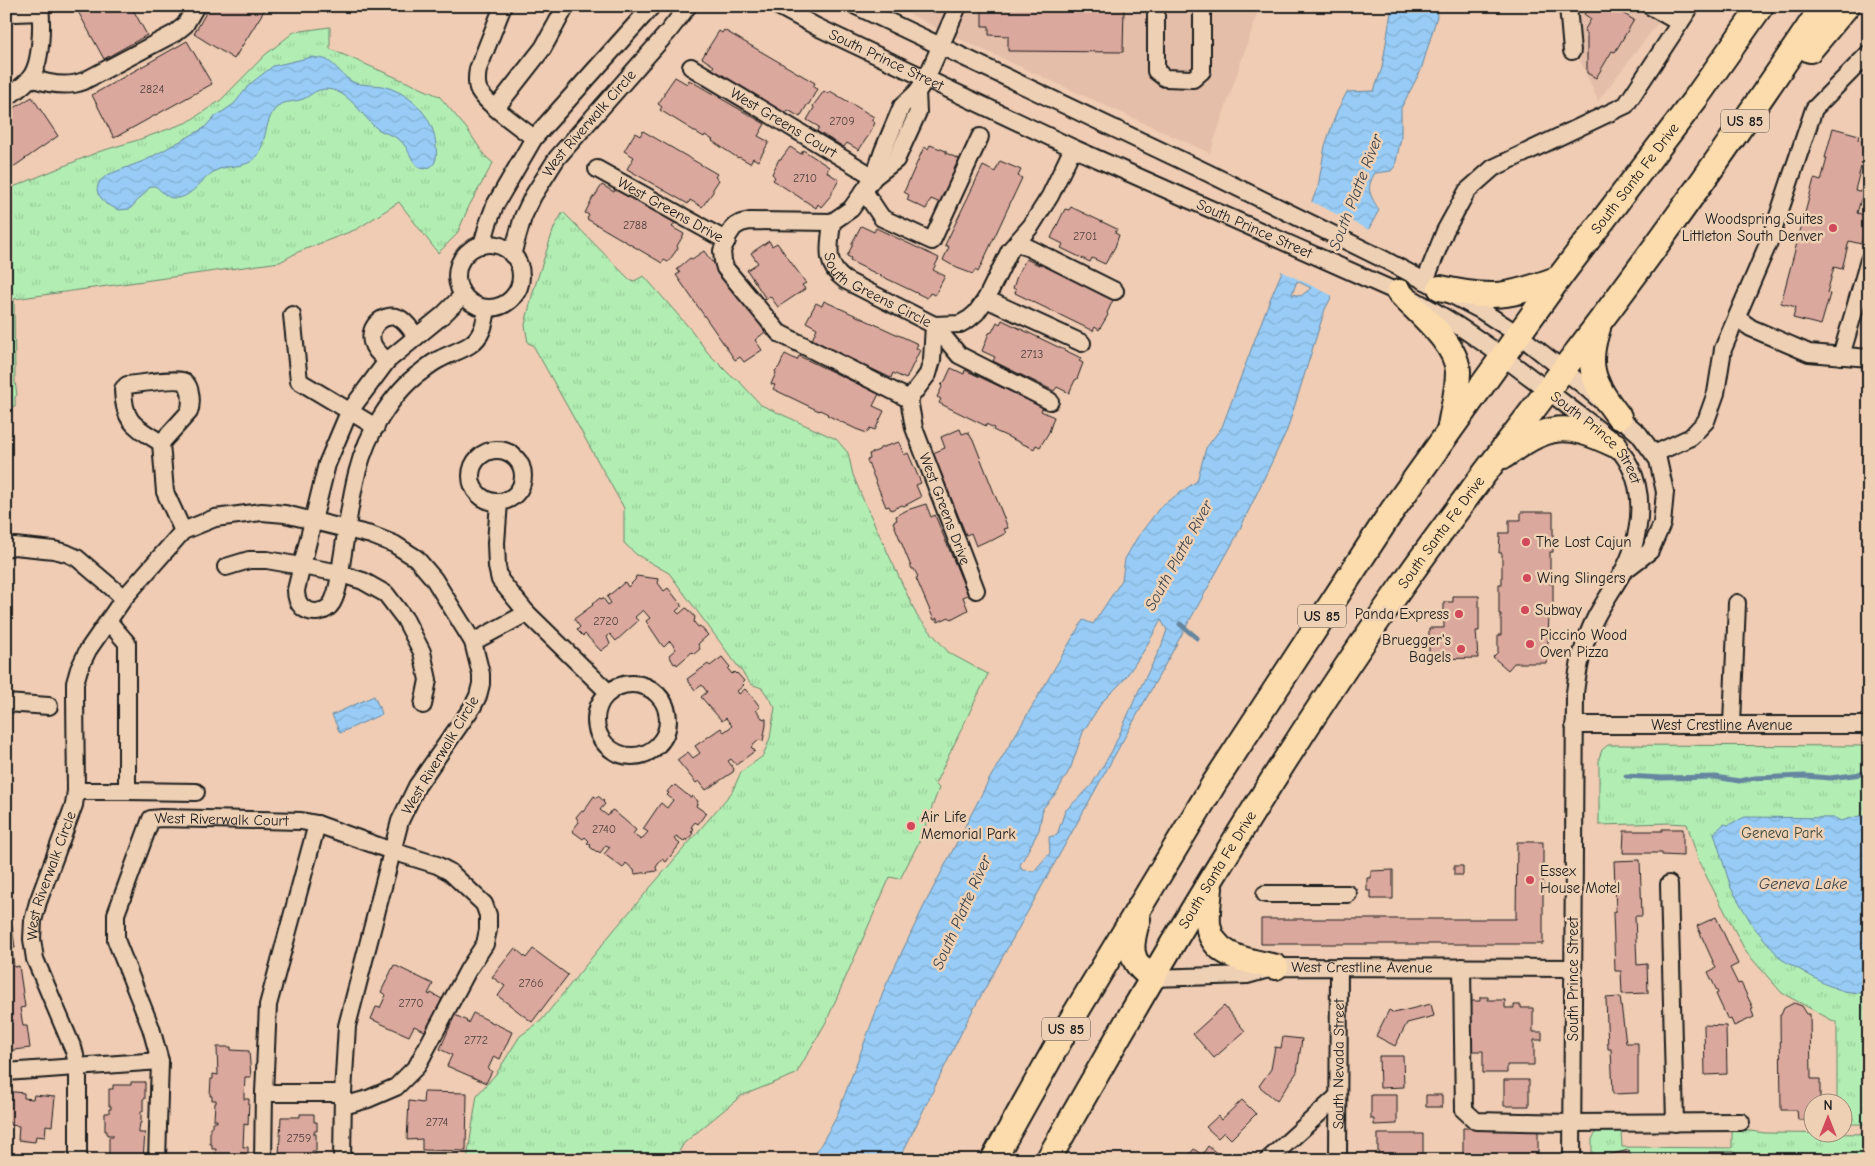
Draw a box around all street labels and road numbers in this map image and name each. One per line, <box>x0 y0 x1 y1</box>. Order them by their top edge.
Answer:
street label: South Prince Street <box>826 25 947 95</box>
street label: West Riverwalk Circle <box>539 66 640 180</box>
street label: West Greens Court <box>727 84 841 162</box>
road number: US 85 <box>1721 110 1769 132</box>
street label: South Santa Fe Drive <box>1587 119 1683 237</box>
street label: West Greens Drive <box>614 173 727 246</box>
street label: South Prince Street <box>1194 195 1316 262</box>
street label: South Greens Circle <box>820 251 935 331</box>
street label: South Prince Street <box>1547 387 1645 486</box>
street label: West Greens Drive <box>915 450 975 568</box>
street label: South Santa Fe Drive <box>1394 472 1488 592</box>
road number: US 85 <box>1298 604 1346 628</box>
street label: West Riverwalk Circle <box>398 692 483 817</box>
street label: West Crestline Avenue <box>1651 716 1793 734</box>
street label: South Santa Fe Drive <box>1175 807 1260 932</box>
street label: West Riverwalk Circle <box>23 808 80 941</box>
street label: West Riverwalk Court <box>154 808 290 830</box>
street label: South Prince Street <box>1564 916 1582 1041</box>
street label: West Crestline Avenue <box>1291 958 1433 977</box>
street label: South Nevada Street <box>1329 998 1348 1129</box>
road number: US 85 <box>1042 1018 1090 1040</box>

